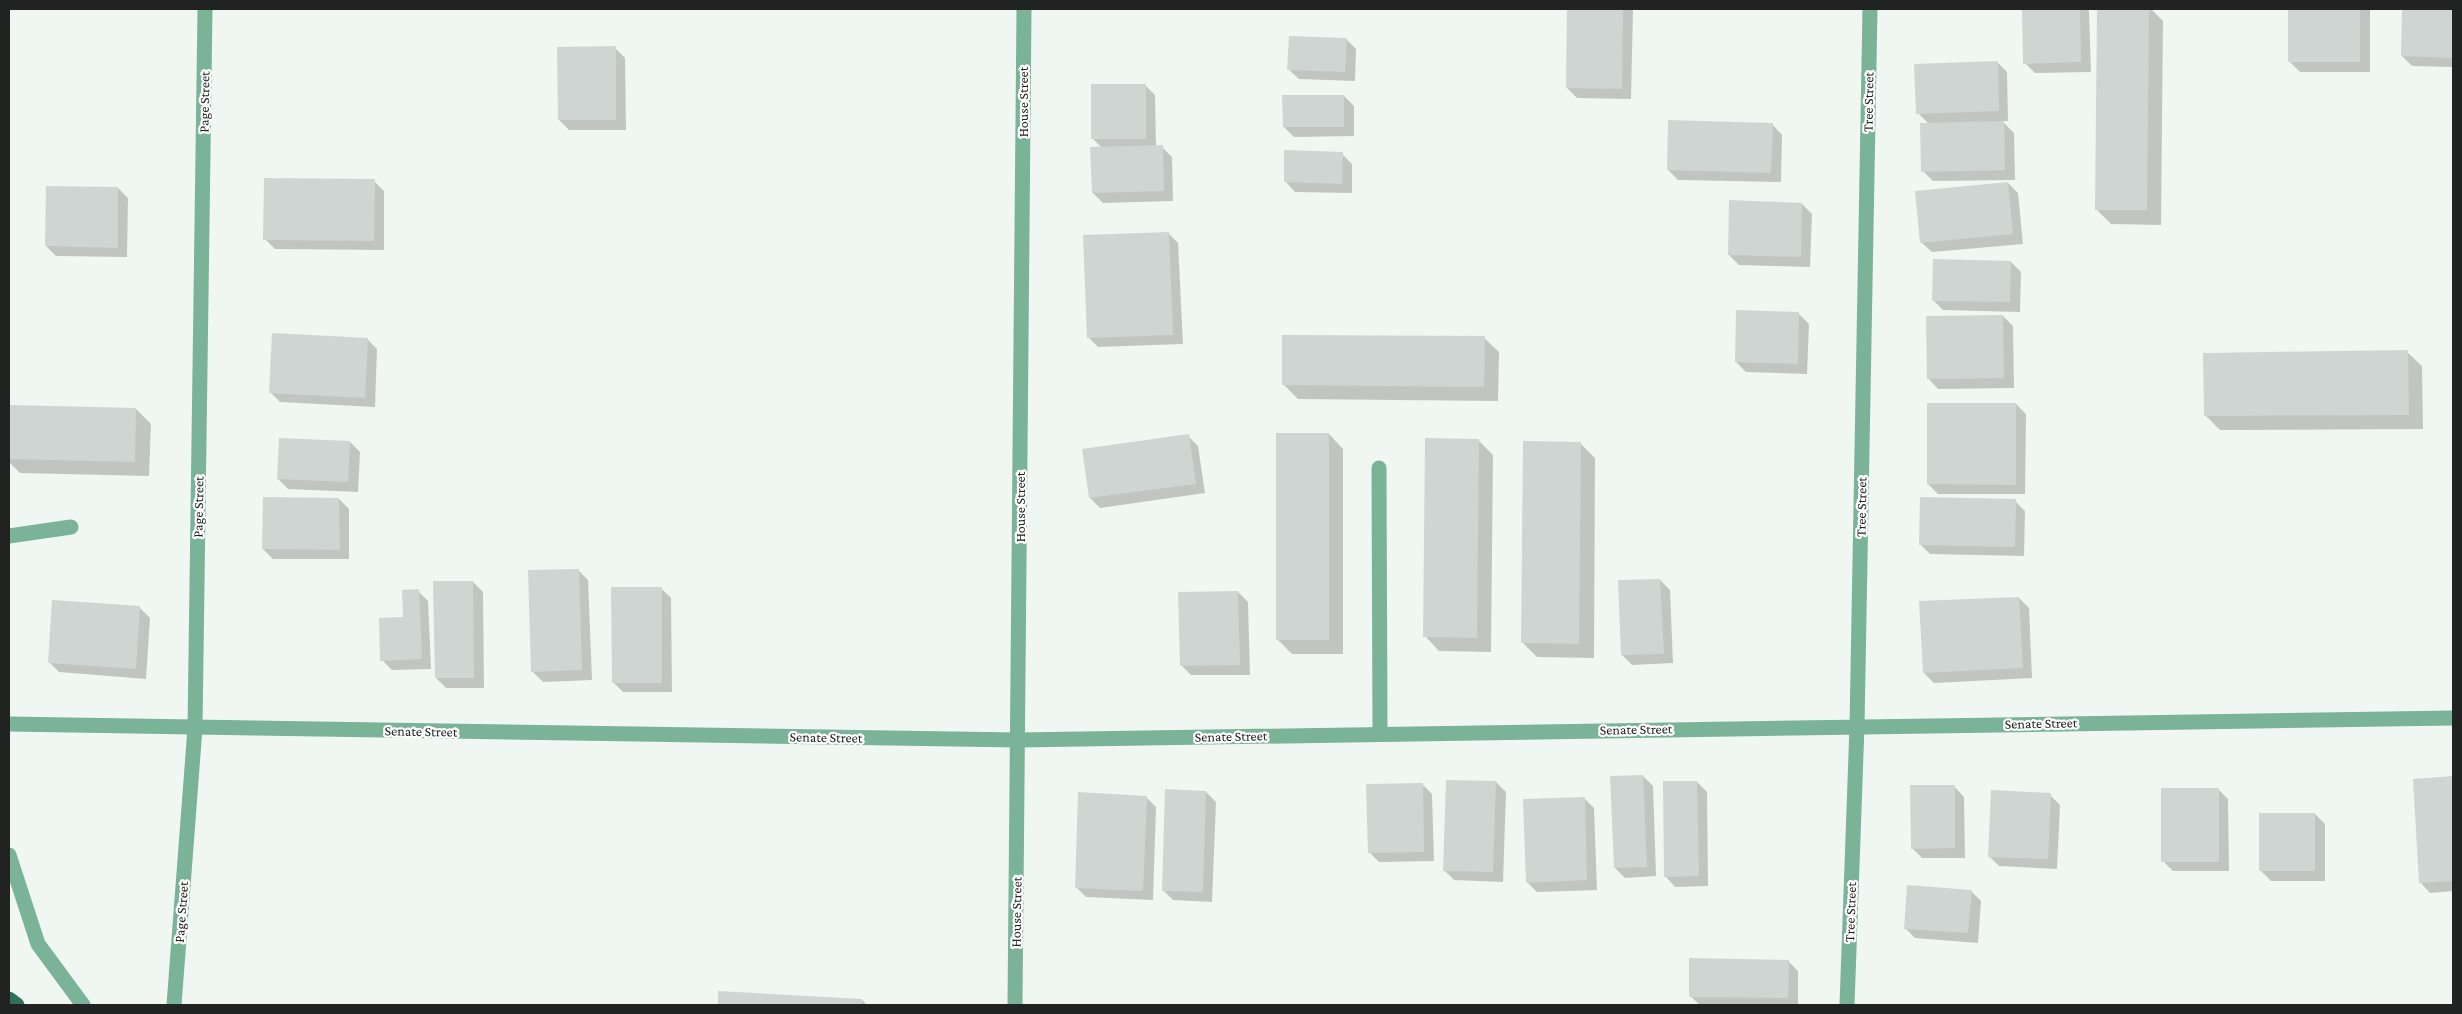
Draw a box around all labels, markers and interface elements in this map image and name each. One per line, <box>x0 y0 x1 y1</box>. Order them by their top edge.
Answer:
street label: House Street <box>1015 66 1031 137</box>
street label: Page Street <box>195 71 213 133</box>
street label: Tree Street <box>1859 71 1877 132</box>
street label: House Street <box>1012 471 1028 542</box>
street label: Page Street <box>189 476 207 538</box>
street label: Tree Street <box>1852 476 1870 537</box>
street label: Senate Street <box>2004 714 2078 732</box>
street label: Senate Street <box>1599 720 1673 738</box>
street label: Senate Street <box>384 722 458 740</box>
street label: Senate Street <box>1194 727 1268 745</box>
street label: Senate Street <box>789 728 863 746</box>
street label: House Street <box>1007 876 1025 947</box>
street label: Page Street <box>171 880 191 943</box>
street label: Tree Street <box>1841 881 1859 942</box>

